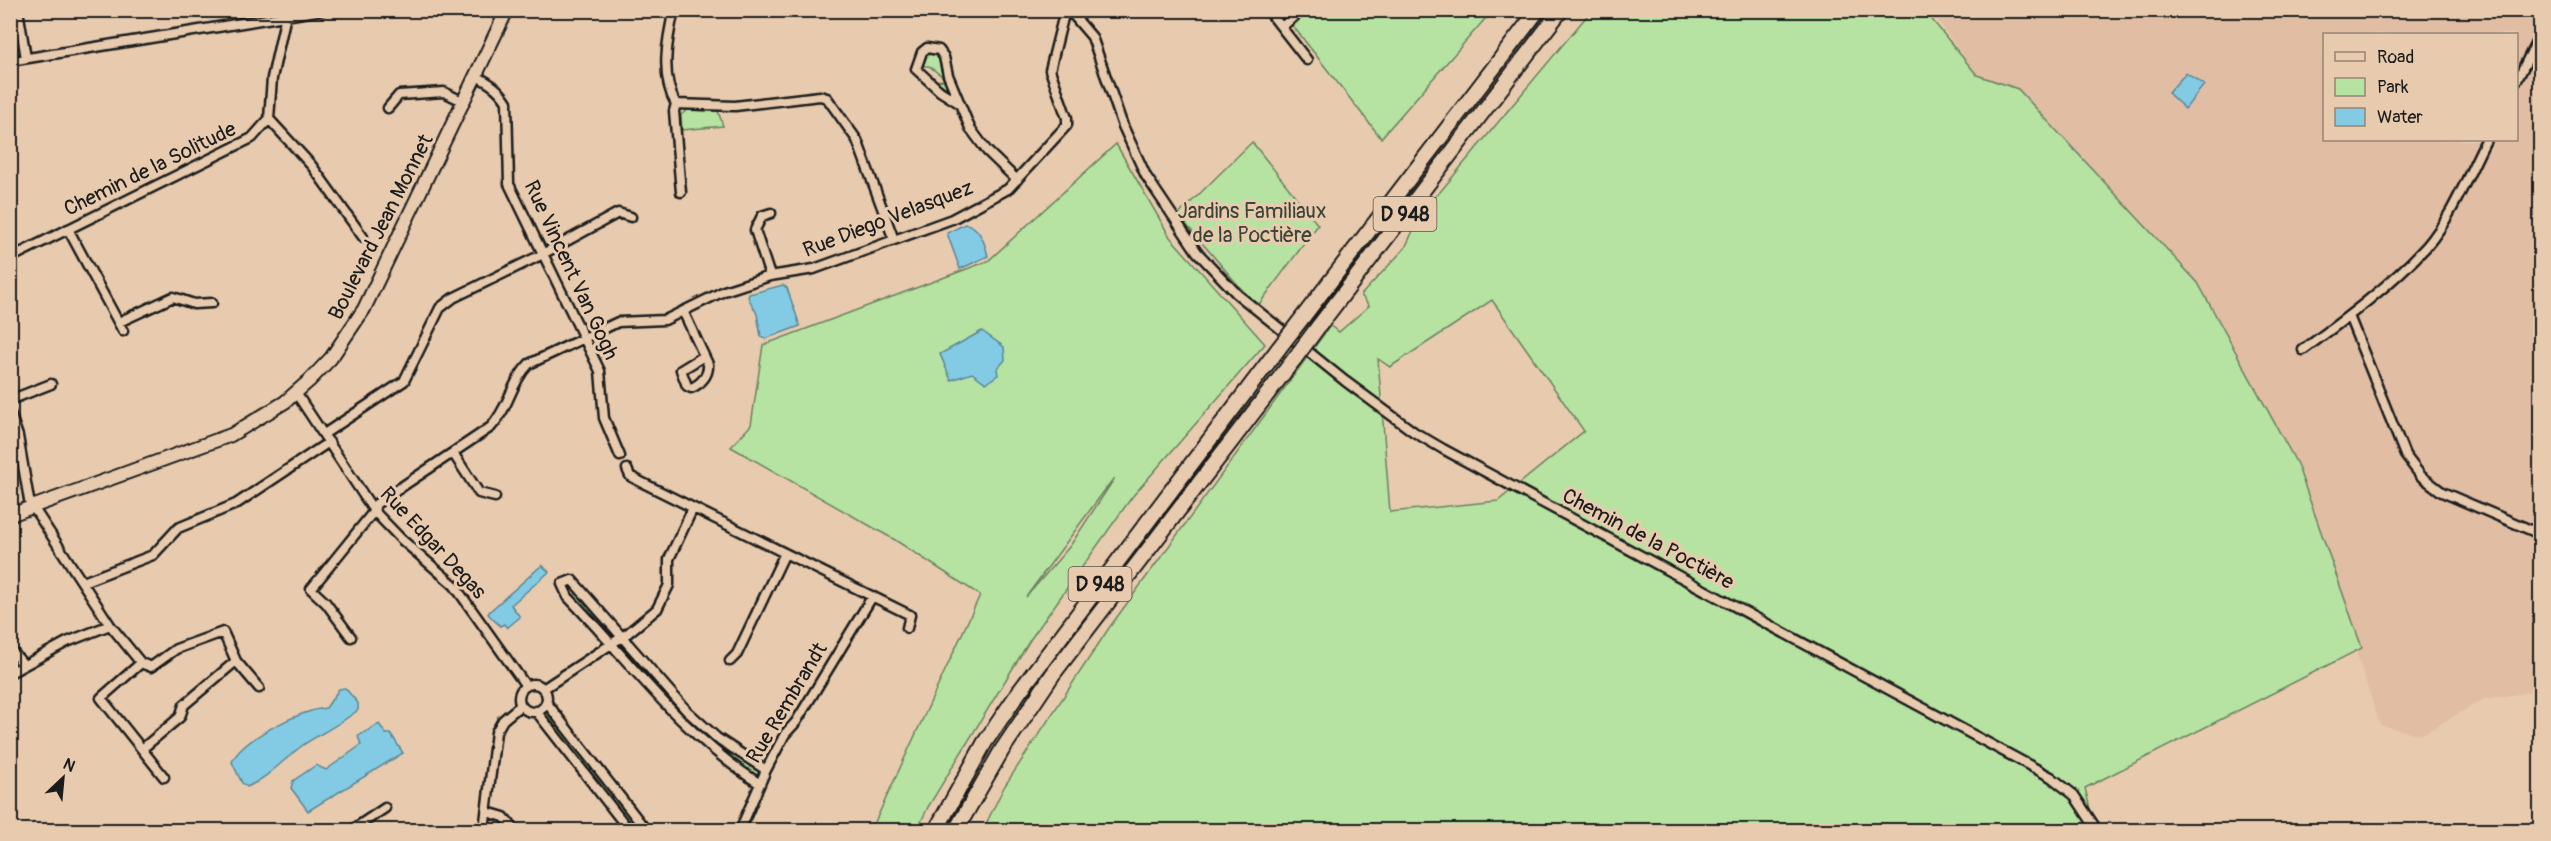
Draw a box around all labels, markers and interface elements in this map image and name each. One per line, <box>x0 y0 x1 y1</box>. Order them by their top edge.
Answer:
legend <box>2323 33 2518 141</box>
text: Road <box>2377 46 2414 69</box>
text: Park <box>2377 76 2409 99</box>
text: Water <box>2377 106 2423 129</box>
street label: Chemin de la Solitude <box>59 115 241 222</box>
street label: Boulevard Jean Monnet <box>322 129 440 324</box>
street label: Rue Diego Velasquez <box>799 174 977 264</box>
street label: Rue Vincent Van Gogh <box>518 176 624 364</box>
road number: D 948 <box>1374 197 1436 231</box>
park label: Jardins Familiaux de la Poctière <box>1178 198 1326 249</box>
street label: Rue Edgar Degas <box>374 481 493 605</box>
street label: Chemin de la Poctière <box>1557 482 1739 596</box>
road number: D 948 <box>1068 567 1132 601</box>
street label: Rue Rembrandt <box>740 637 834 768</box>
north arrow <box>33 748 93 808</box>
text: N <box>60 754 79 777</box>

